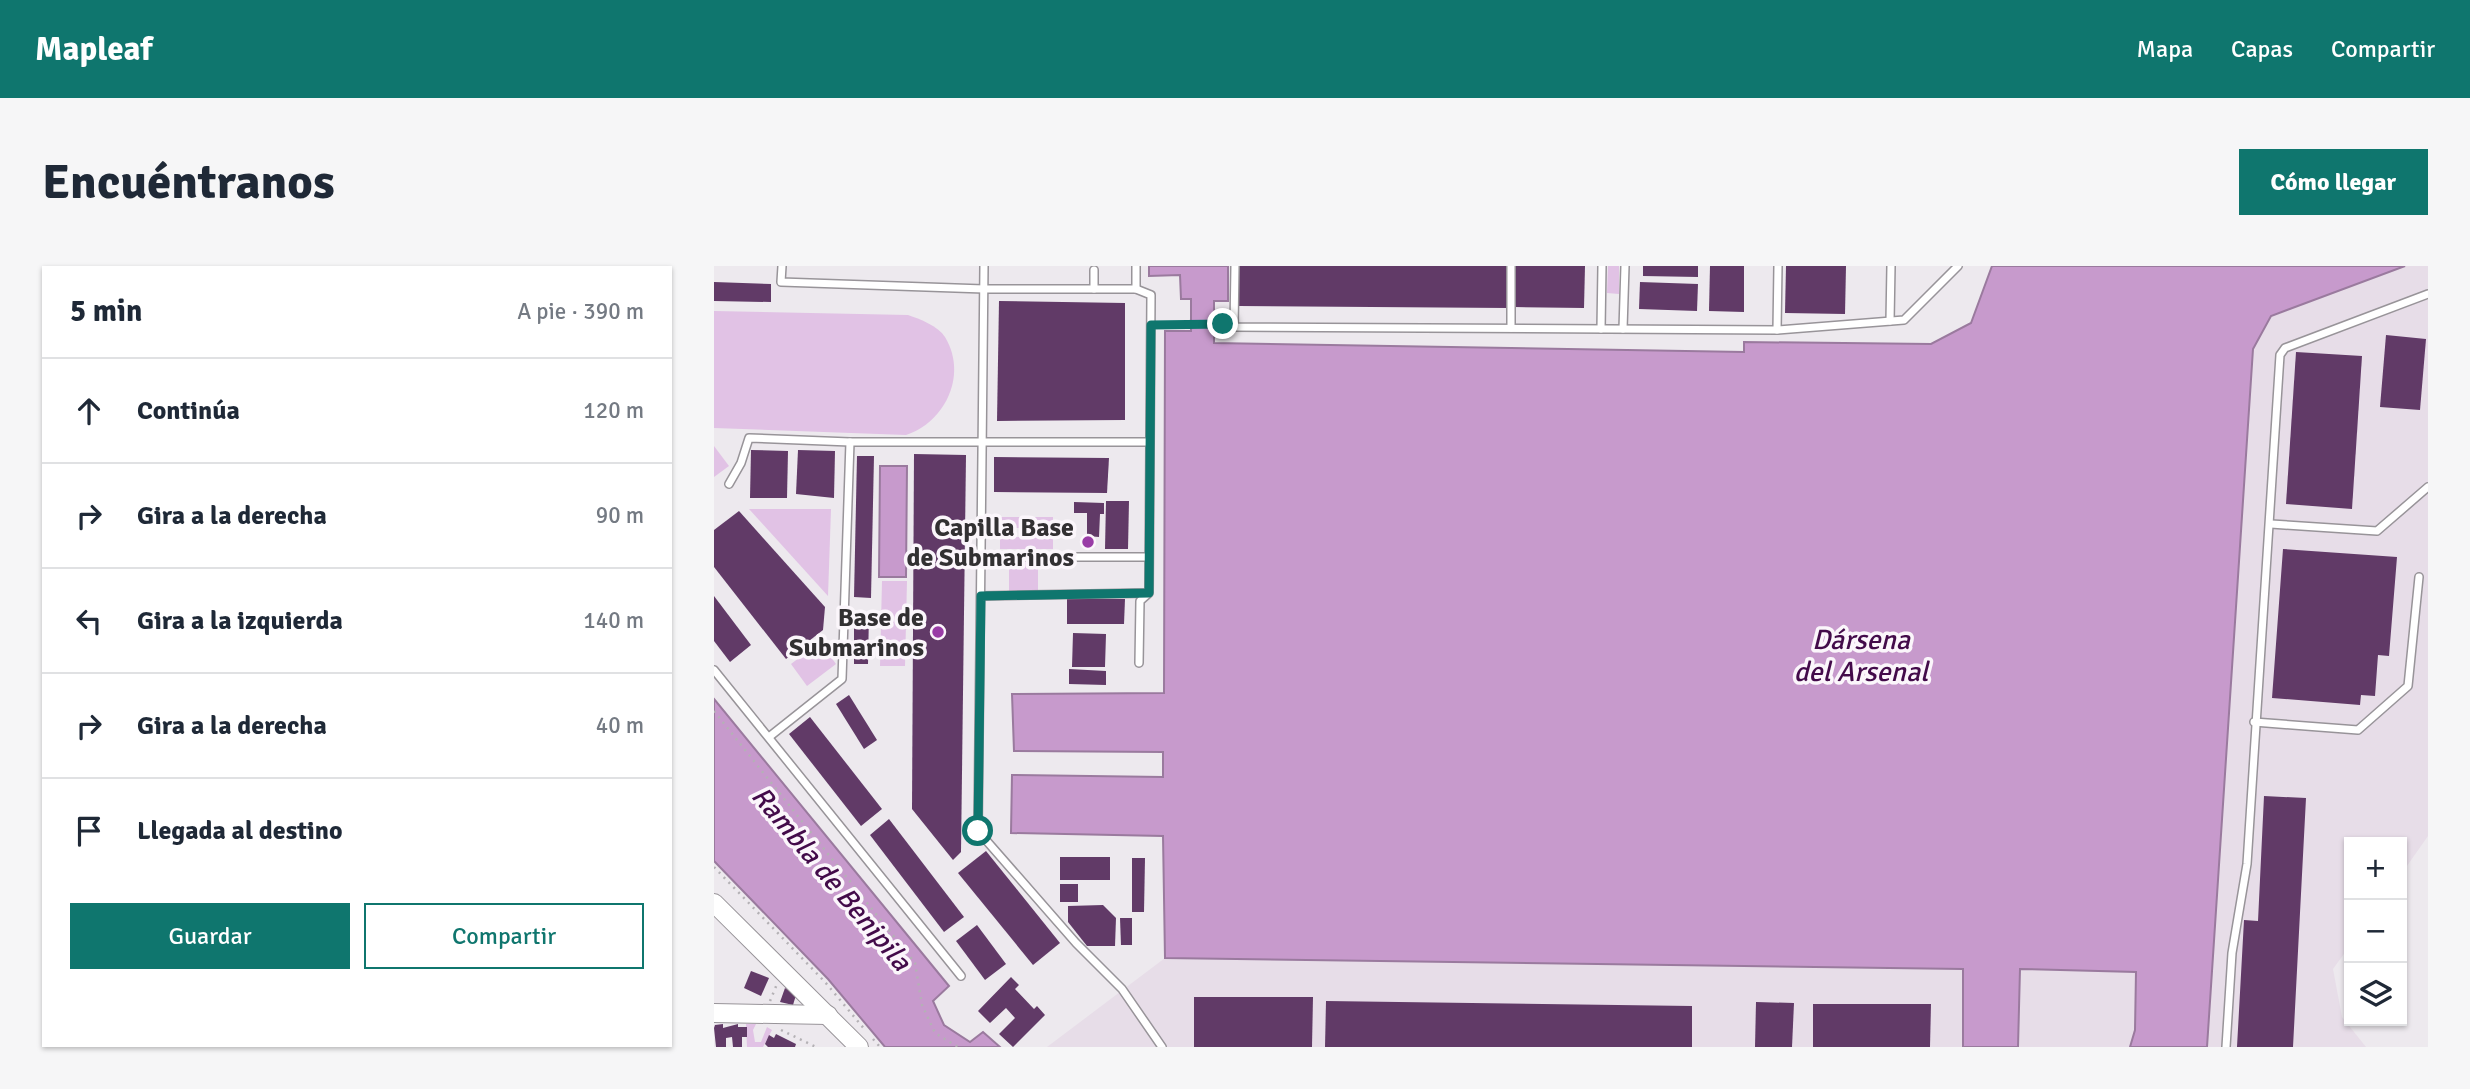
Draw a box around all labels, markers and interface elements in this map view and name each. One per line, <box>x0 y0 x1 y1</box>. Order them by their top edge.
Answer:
text: Mapleaf <box>35 29 152 70</box>
text: Mapa <box>2137 34 2193 64</box>
text: Capas <box>2231 34 2293 64</box>
text: Compartir <box>2331 34 2435 64</box>
button: Cómo llegar <box>2239 149 2428 215</box>
text: Encuéntranos <box>42 152 335 212</box>
text: 5 min <box>70 293 142 330</box>
text: A pie · 390 m <box>517 297 644 326</box>
route end <box>1207 308 1238 339</box>
icon: ahead <box>70 392 108 430</box>
text: Continúa <box>137 395 240 427</box>
text: 120 m <box>583 396 644 425</box>
icon: right <box>70 497 108 535</box>
text: Gira a la derecha <box>137 500 327 532</box>
text: 90 m <box>596 501 644 530</box>
place label: Capilla Base de Submarinos <box>906 512 1074 574</box>
marker: Capilla Base de Submarinos <box>1080 534 1096 550</box>
icon: left <box>70 602 108 640</box>
place label: Base de Submarinos <box>789 602 924 664</box>
text: Gira a la izquierda <box>137 605 343 637</box>
text: 140 m <box>583 606 644 635</box>
water label: Dársena del Arsenal <box>1794 623 1930 689</box>
marker: Base de Submarinos <box>930 624 946 640</box>
icon: right <box>70 707 108 745</box>
text: Gira a la derecha <box>137 710 327 742</box>
text: 40 m <box>596 711 644 740</box>
water label: Rambla de Benipila <box>744 780 919 978</box>
icon: arrive <box>70 812 108 850</box>
text: Llegada al destino <box>137 815 343 847</box>
route start <box>962 815 993 846</box>
map controls <box>2344 837 2407 1026</box>
button: + <box>2344 837 2407 900</box>
button: − <box>2344 900 2407 963</box>
button: Guardar <box>70 903 350 969</box>
button: Compartir <box>364 903 644 969</box>
button: layers <box>2344 963 2407 1026</box>

